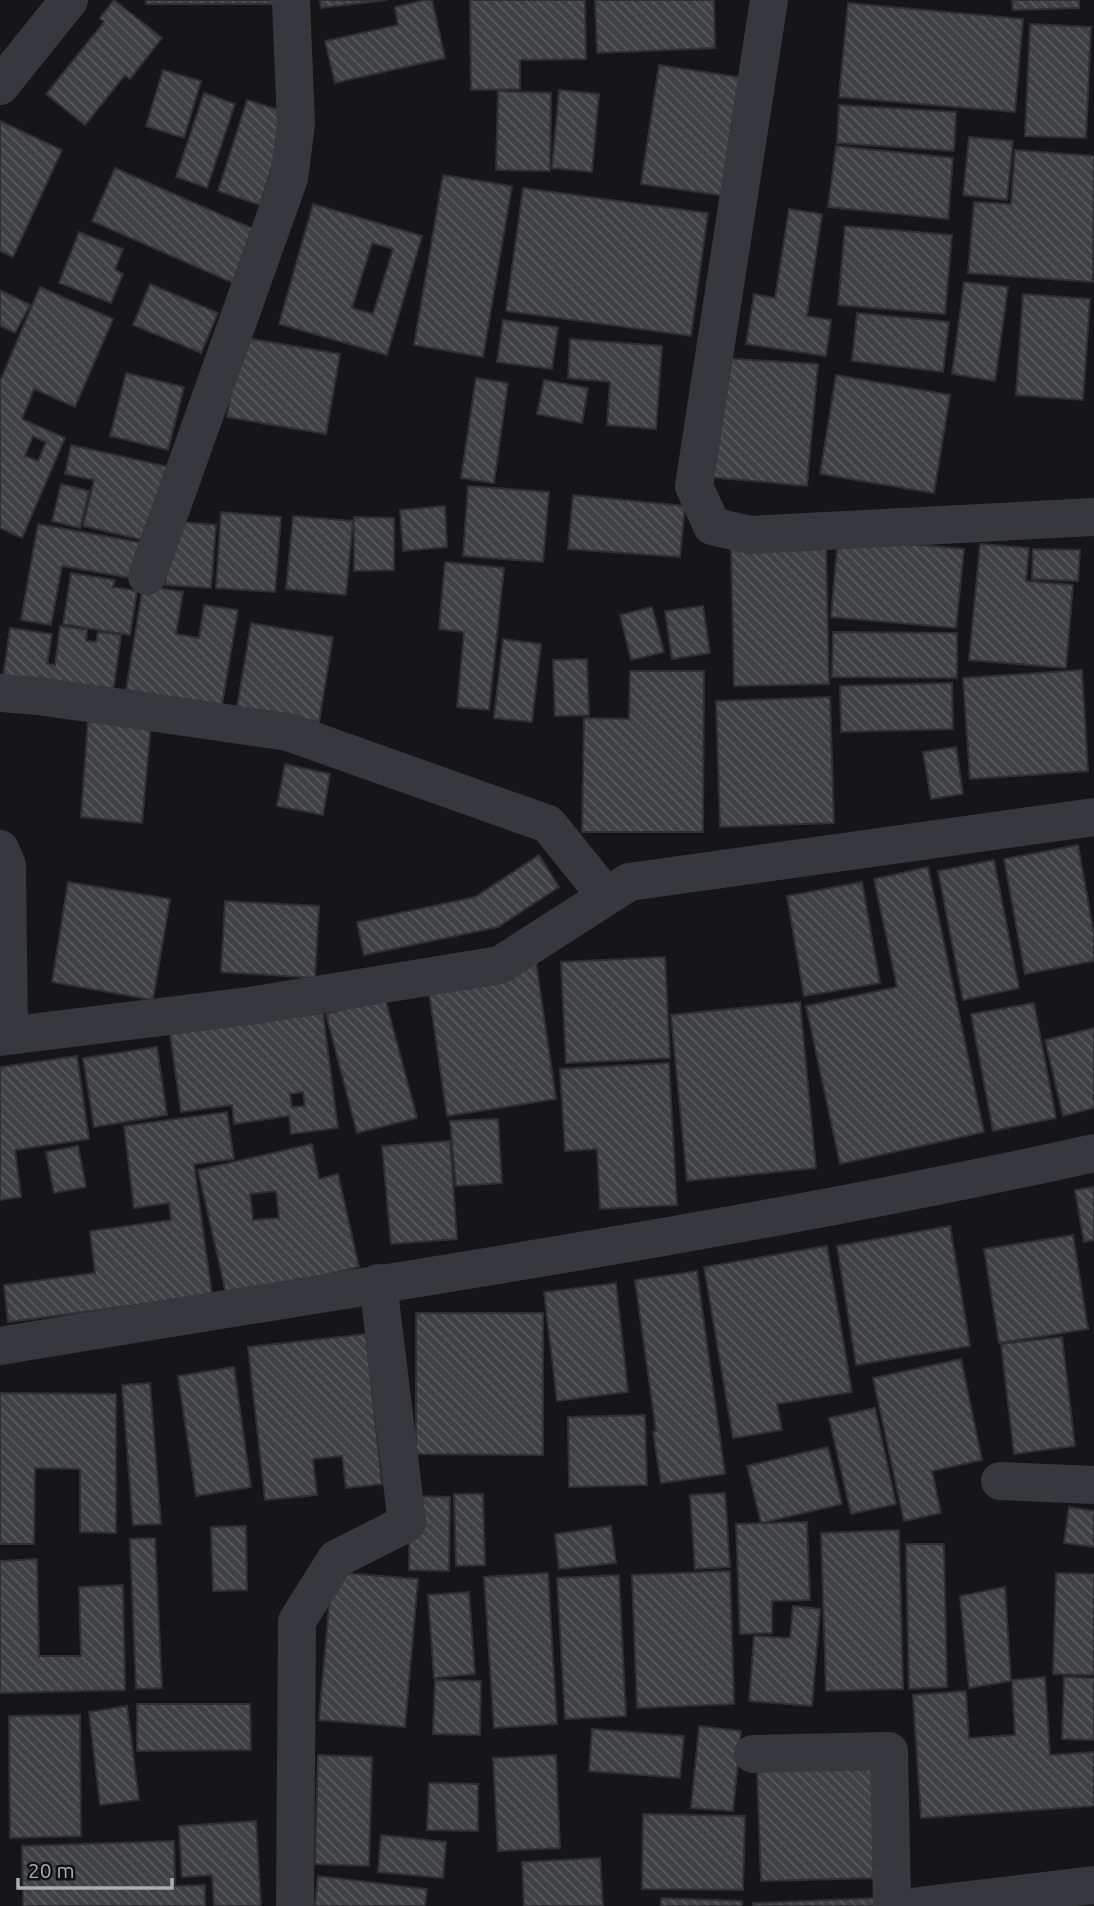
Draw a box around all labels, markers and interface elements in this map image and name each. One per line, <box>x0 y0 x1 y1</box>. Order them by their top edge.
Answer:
scale bar <box>18 1846 172 1890</box>
text: 20 m <box>28 1858 75 1882</box>

